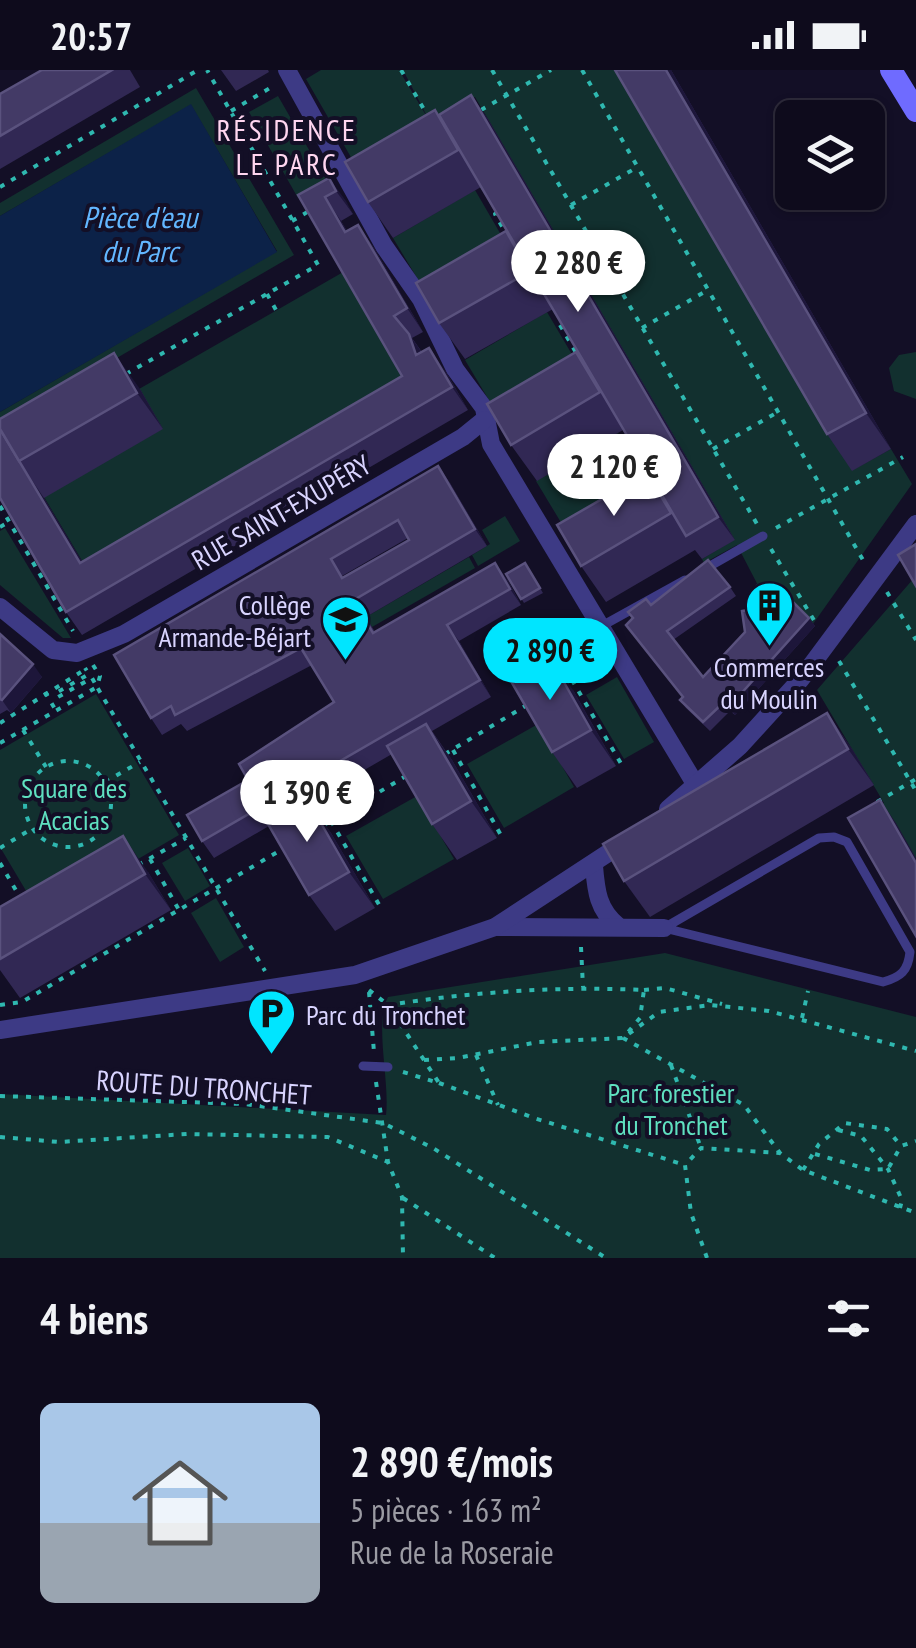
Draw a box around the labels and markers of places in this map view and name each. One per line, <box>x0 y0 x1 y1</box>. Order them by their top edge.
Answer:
pin: 2 280 € <box>486 230 670 315</box>
pin: 2 120 € <box>522 434 706 519</box>
building icon: Commerces du Moulin <box>743 580 795 648</box>
place label: Collège Armande-Béjart <box>159 586 311 655</box>
school or university icon: Collège Armande-Béjart <box>320 594 372 662</box>
pin: 2 890 € <box>458 618 642 703</box>
place label: Commerces du Moulin <box>714 648 824 717</box>
pin: 1 390 € <box>215 760 399 845</box>
parking icon: Parc du Tronchet <box>245 988 297 1056</box>
place label: Parc du Tronchet <box>306 996 466 1033</box>

